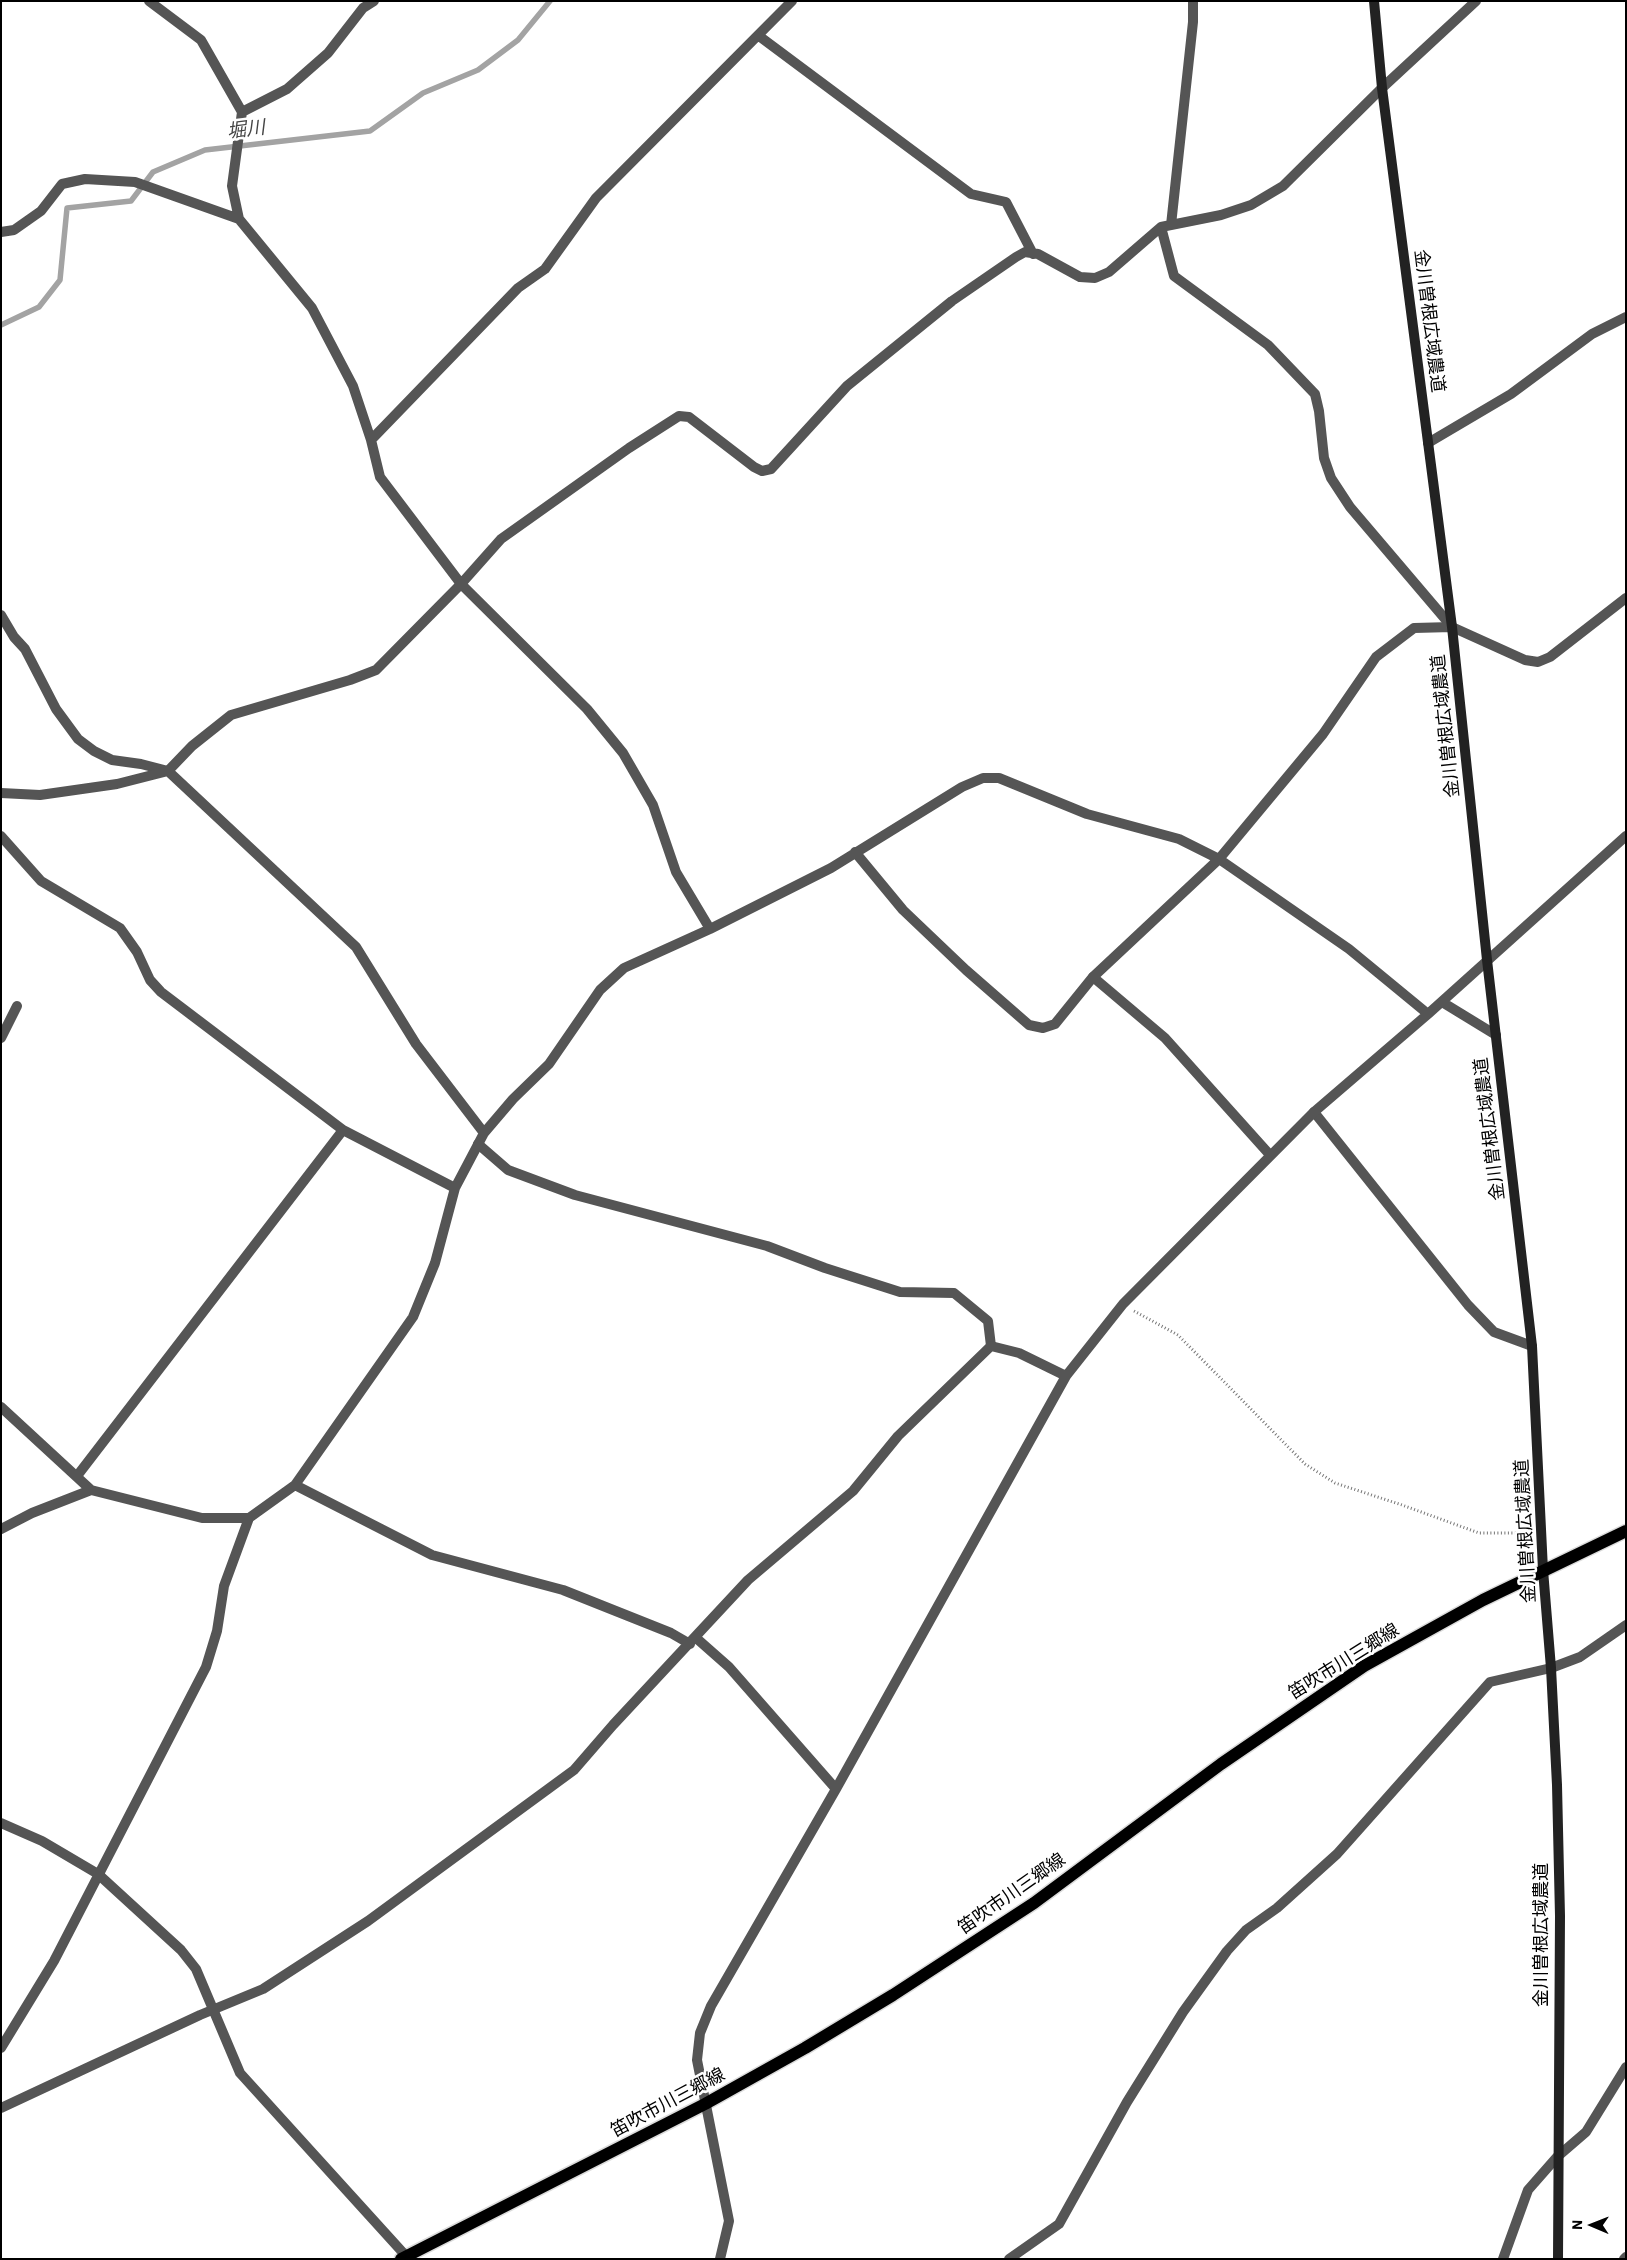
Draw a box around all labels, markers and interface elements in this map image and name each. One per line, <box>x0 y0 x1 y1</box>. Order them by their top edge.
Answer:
water label: 堀川 <box>226 116 266 144</box>
street label: 金川曽根広域農道 <box>1410 248 1448 394</box>
street label: 金川曽根広域農道 <box>1428 653 1464 799</box>
street label: 金川曽根広域農道 <box>1471 1056 1509 1202</box>
street label: 金川曽根広域農道 <box>1511 1459 1541 1603</box>
street label: 笛吹市川三郷線 <box>1285 1619 1403 1705</box>
street label: 笛吹市川三郷線 <box>954 1849 1070 1939</box>
street label: 金川曽根広域農道 <box>1531 1863 1553 2007</box>
street label: 笛吹市川三郷線 <box>607 2064 729 2142</box>
north arrow <box>1567 2200 1617 2250</box>
text: N <box>1568 2220 1586 2230</box>

